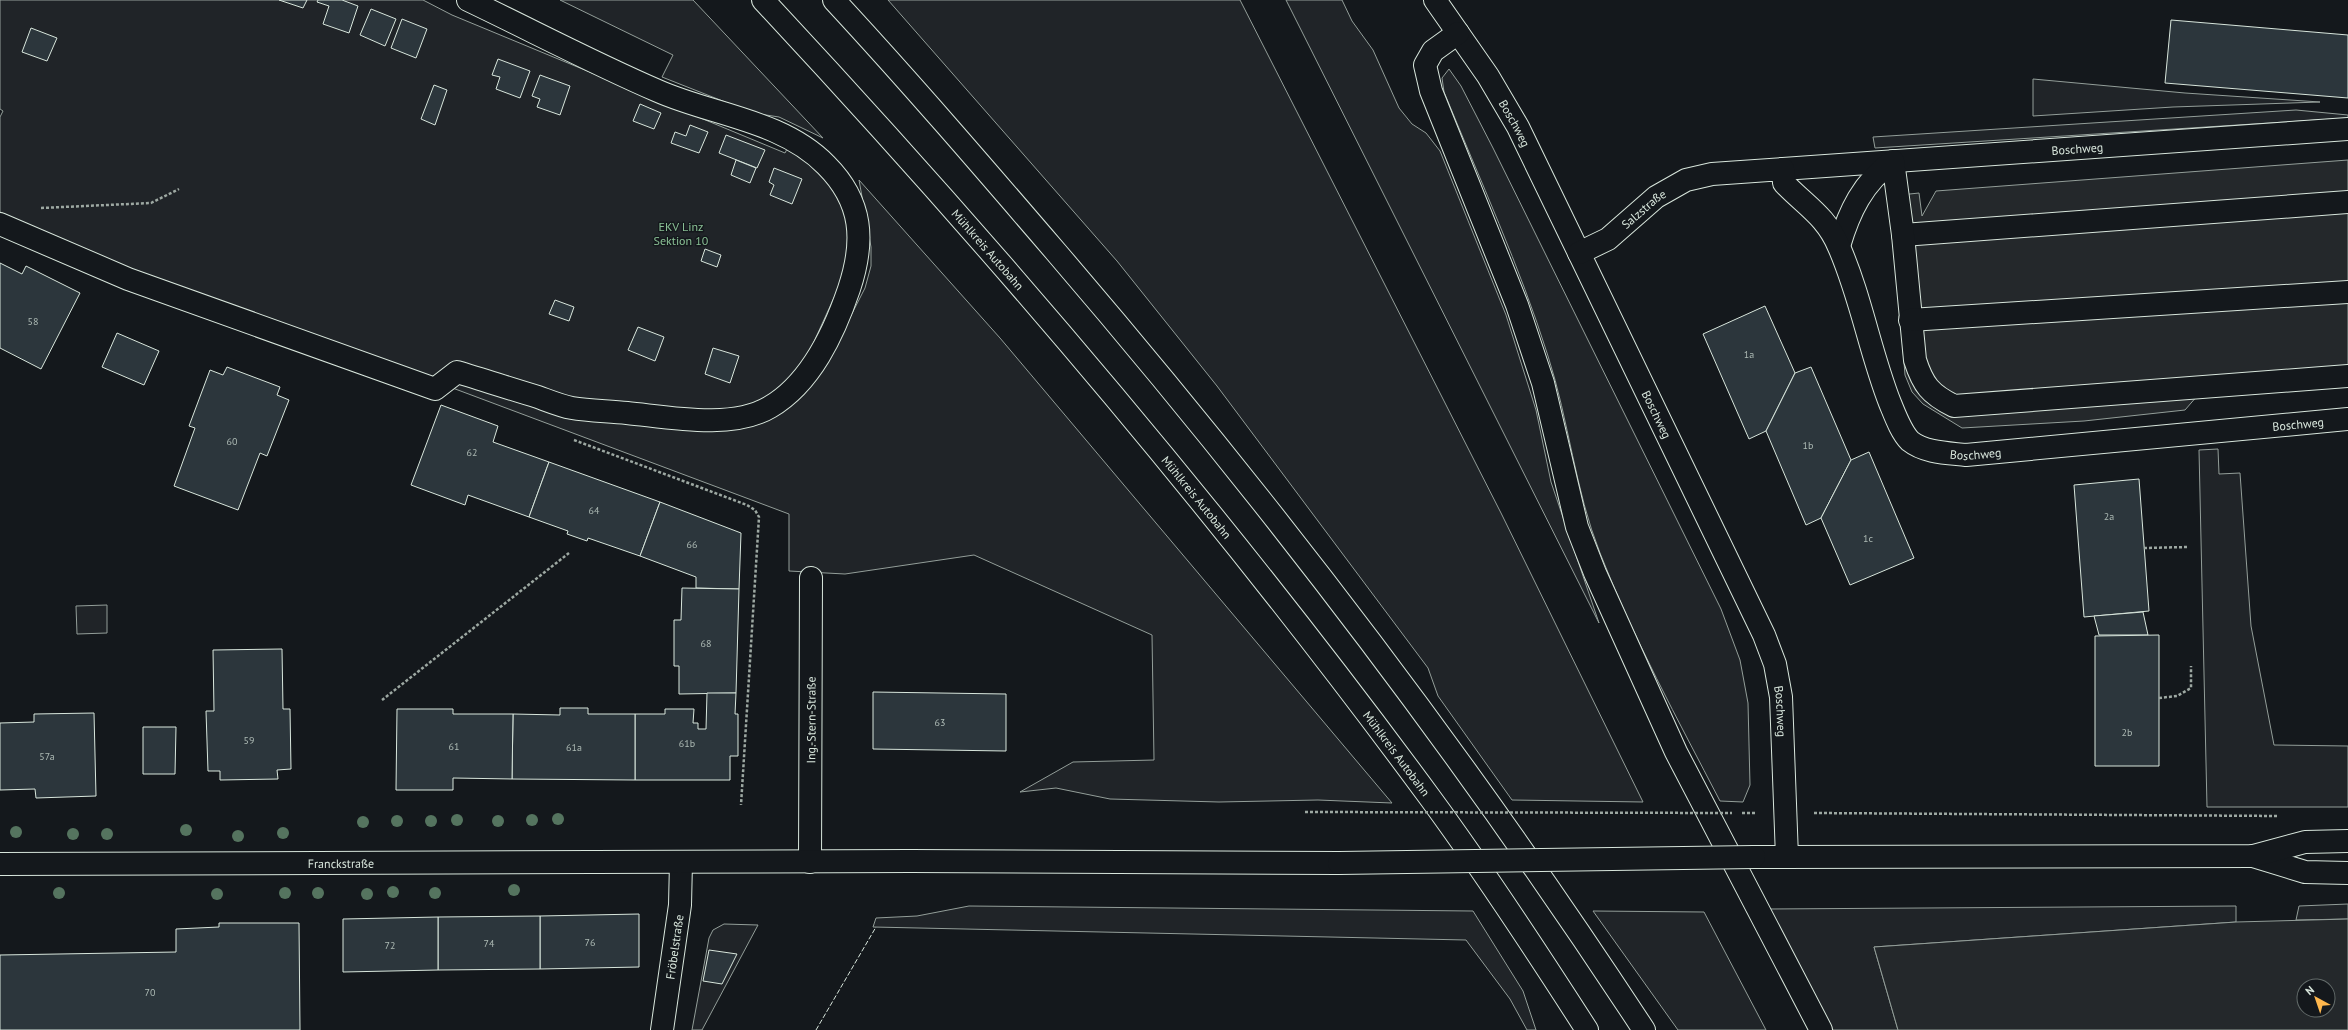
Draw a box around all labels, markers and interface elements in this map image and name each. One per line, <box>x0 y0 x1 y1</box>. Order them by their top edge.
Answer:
street label: Boschweg <box>1496 97 1534 149</box>
street label: Boschweg <box>2051 139 2104 157</box>
street label: Salzstraße <box>1618 186 1668 231</box>
street label: Mühlkreis Autobahn <box>949 206 1028 293</box>
park label: EKV Linz Sektion 10 <box>654 219 709 248</box>
house number: 58 <box>28 315 38 328</box>
house number: 1a <box>1744 348 1754 361</box>
street label: Boschweg <box>1639 388 1675 441</box>
street label: Boschweg <box>2272 414 2324 434</box>
house number: 60 <box>227 435 238 448</box>
house number: 1b <box>1803 439 1813 452</box>
street label: Boschweg <box>1949 444 2002 463</box>
house number: 62 <box>467 446 477 459</box>
street label: Mühlkreis Autobahn <box>1159 452 1235 542</box>
house number: 64 <box>589 504 600 517</box>
house number: 2a <box>2104 510 2114 523</box>
house number: 1c <box>1863 532 1873 545</box>
house number: 66 <box>687 538 697 551</box>
house number: 68 <box>701 637 711 650</box>
street label: Ing.-Stern-Straße <box>803 676 818 764</box>
street label: Boschweg <box>1772 684 1790 737</box>
street label: Mühlkreis Autobahn <box>1360 708 1434 799</box>
house number: 63 <box>935 716 945 729</box>
house number: 2b <box>2122 726 2132 739</box>
house number: 59 <box>244 734 254 747</box>
house number: 61b <box>679 737 695 750</box>
house number: 61 <box>449 740 459 753</box>
house number: 61a <box>566 741 582 754</box>
house number: 57a <box>39 750 55 763</box>
street label: Franckstraße <box>308 855 374 870</box>
street label: Fröbelstraße <box>662 913 686 980</box>
house number: 76 <box>585 936 595 949</box>
house number: 74 <box>484 937 495 950</box>
house number: 72 <box>385 939 395 952</box>
north arrow <box>2296 978 2336 1018</box>
text: N <box>2302 983 2317 998</box>
house number: 70 <box>145 986 156 999</box>

